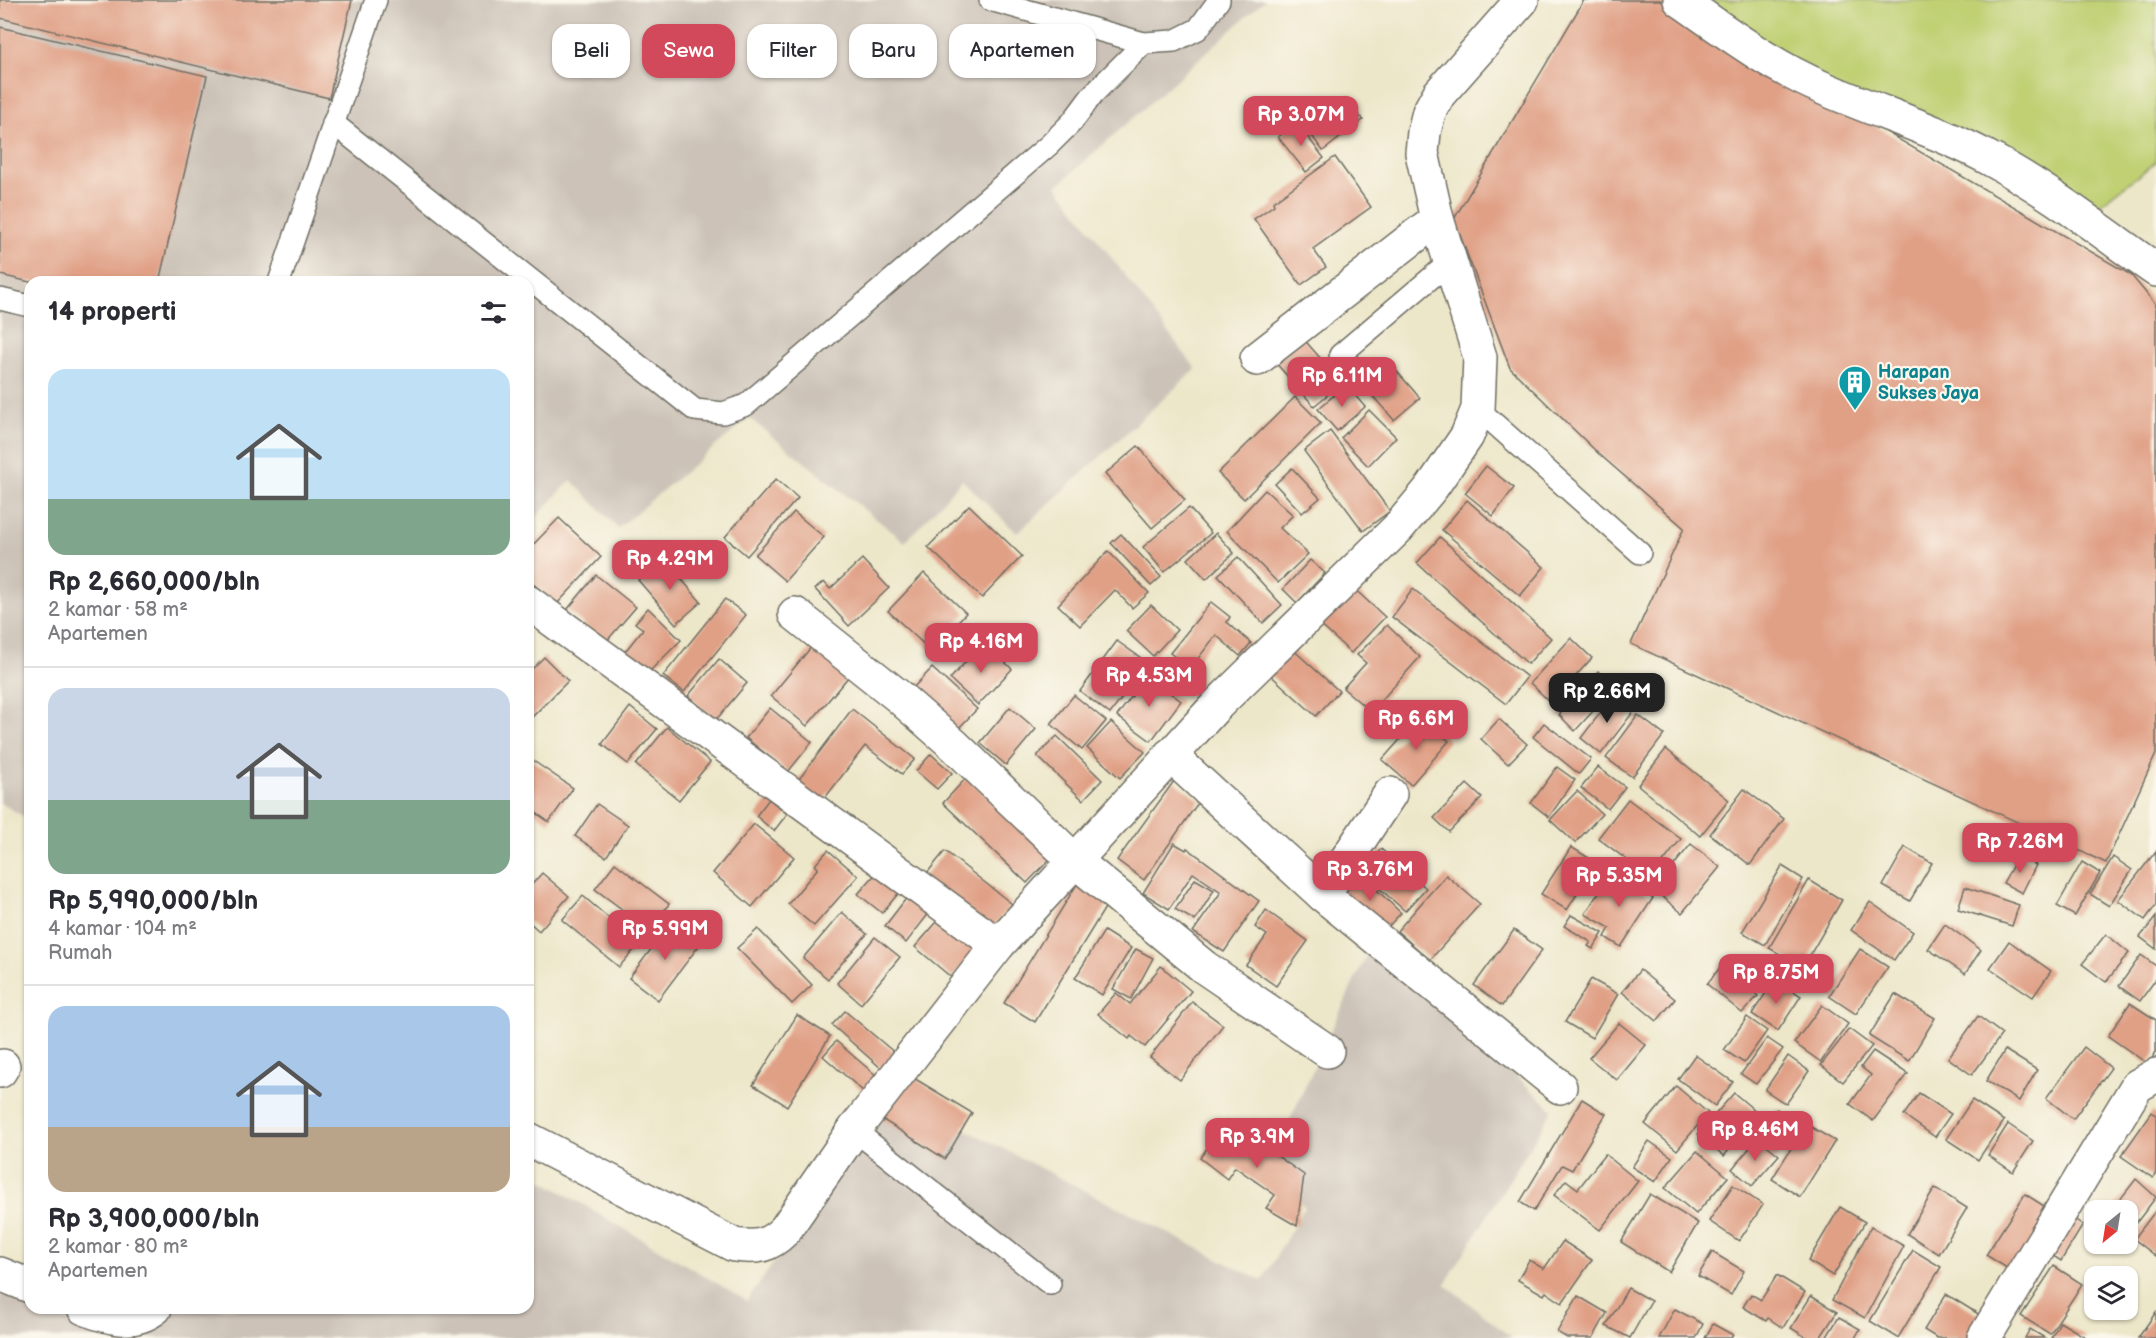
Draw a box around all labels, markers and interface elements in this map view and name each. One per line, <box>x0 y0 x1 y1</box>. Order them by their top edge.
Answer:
chip: Beli <box>552 24 630 78</box>
chip: Sewa <box>642 24 735 78</box>
chip: Filter <box>747 24 837 78</box>
chip: Baru <box>849 24 937 78</box>
chip: Apartemen <box>949 24 1096 78</box>
pin: Rp 3.07M <box>1239 96 1363 147</box>
text: Rp 3.07M <box>1257 103 1345 127</box>
icon: filters <box>477 296 510 329</box>
text: 14 properti <box>48 297 177 328</box>
pin: Rp 6.11M <box>1280 357 1404 408</box>
place label: Harapan Sukses Jaya <box>1878 362 1979 404</box>
text: Rp 6.11M <box>1301 364 1383 388</box>
building icon: Harapan Sukses Jaya <box>1837 364 1873 411</box>
icon: home <box>225 408 333 516</box>
pin: Rp 4.29M <box>608 540 732 591</box>
text: Rp 4.29M <box>626 547 714 571</box>
text: Rp 2,660,000/bln <box>48 567 260 598</box>
text: 2 kamar · 58 m² <box>48 598 188 622</box>
text: Apartemen <box>48 622 148 646</box>
pin: Rp 4.16M <box>919 623 1043 674</box>
text: Rp 4.16M <box>939 630 1023 654</box>
pin: Rp 4.53M <box>1087 657 1211 708</box>
text: Rp 4.53M <box>1105 664 1193 688</box>
pin: Rp 2.66M <box>1545 673 1669 724</box>
text: Rp 2.66M <box>1563 680 1651 704</box>
pin: Rp 6.6M <box>1361 700 1471 751</box>
text: Rp 6.6M <box>1378 707 1454 731</box>
icon: home <box>225 727 333 835</box>
pin: Rp 7.26M <box>1958 823 2082 874</box>
text: Rp 7.26M <box>1976 830 2064 854</box>
pin: Rp 3.76M <box>1308 851 1432 902</box>
pin: Rp 5.35M <box>1557 857 1681 908</box>
text: Rp 3.76M <box>1327 858 1413 882</box>
text: Rp 5.35M <box>1576 864 1662 888</box>
text: Rp 5,990,000/bln <box>48 886 258 917</box>
pin: Rp 5.99M <box>603 910 727 961</box>
text: 4 kamar · 104 m² <box>48 917 197 941</box>
text: Rp 5.99M <box>621 917 709 941</box>
text: Rumah <box>48 941 112 965</box>
pin: Rp 8.75M <box>1714 954 1838 1005</box>
text: Rp 8.75M <box>1733 961 1819 985</box>
icon: home <box>225 1045 333 1153</box>
pin: Rp 8.46M <box>1693 1111 1817 1162</box>
pin: Rp 3.9M <box>1202 1118 1312 1169</box>
text: Rp 8.46M <box>1711 1118 1799 1142</box>
text: Rp 3.9M <box>1219 1125 1295 1149</box>
north arrow <box>2084 1200 2138 1254</box>
map controls <box>2084 1200 2138 1320</box>
text: Rp 3,900,000/bln <box>48 1204 259 1235</box>
text: 2 kamar · 80 m² <box>48 1235 188 1259</box>
text: Apartemen <box>48 1259 148 1283</box>
button: layers <box>2084 1266 2138 1320</box>

